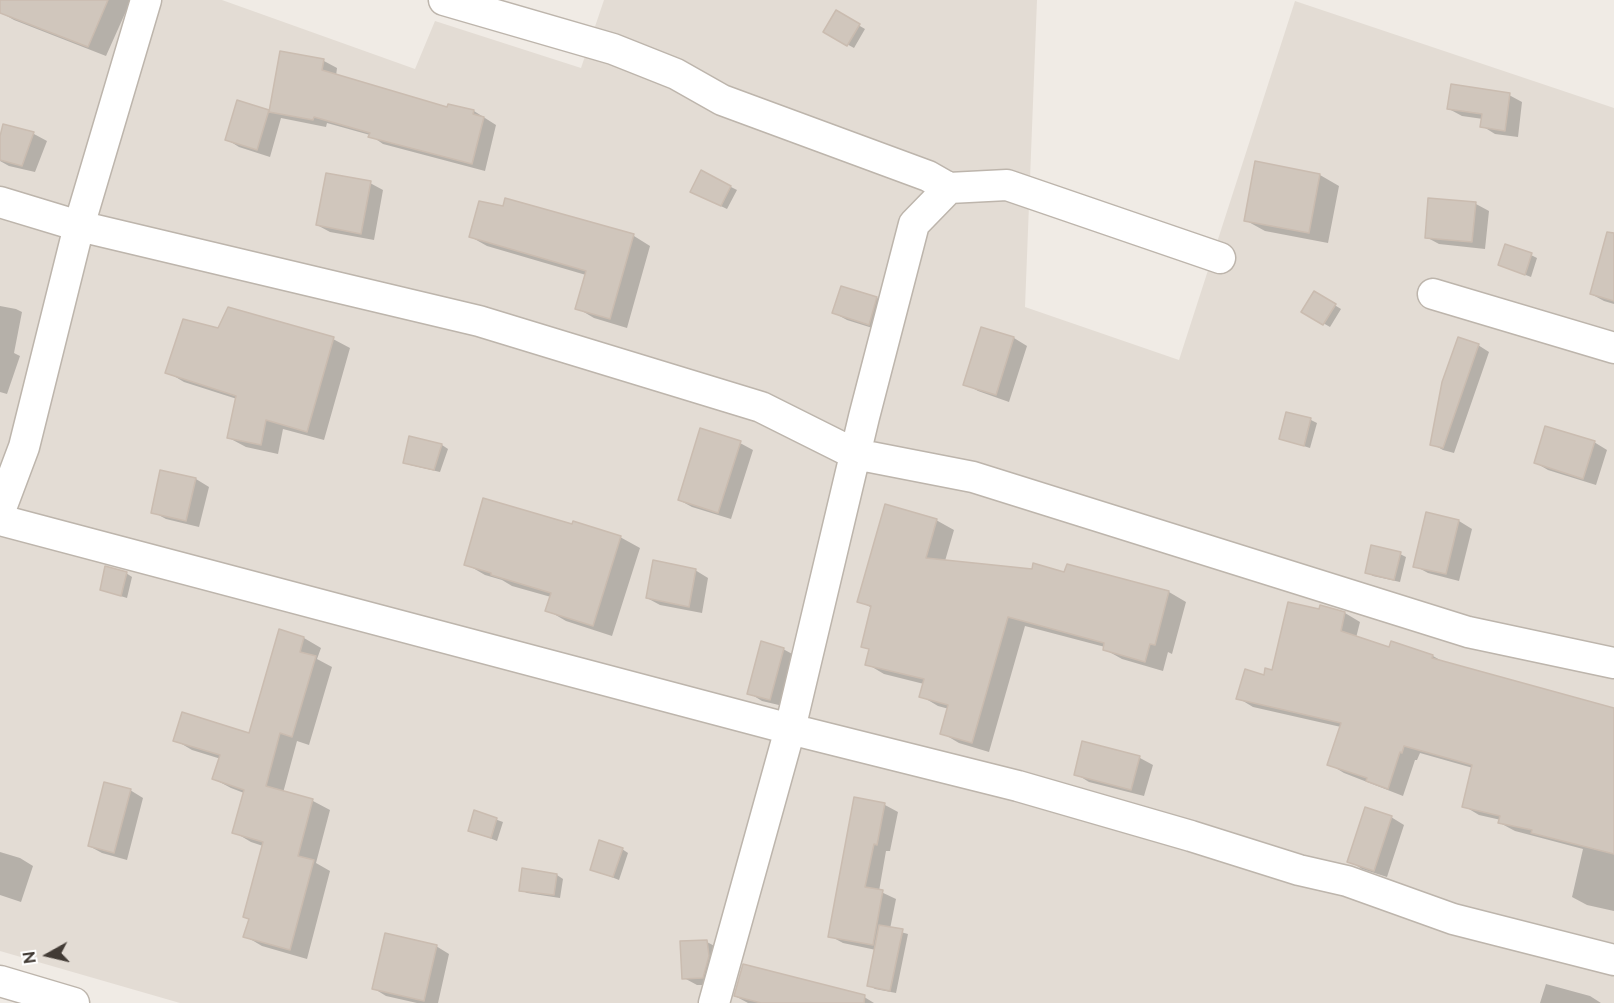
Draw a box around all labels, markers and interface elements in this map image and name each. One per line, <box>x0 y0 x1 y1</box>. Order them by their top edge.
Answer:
north arrow <box>18 925 78 985</box>
text: N <box>19 950 40 965</box>

